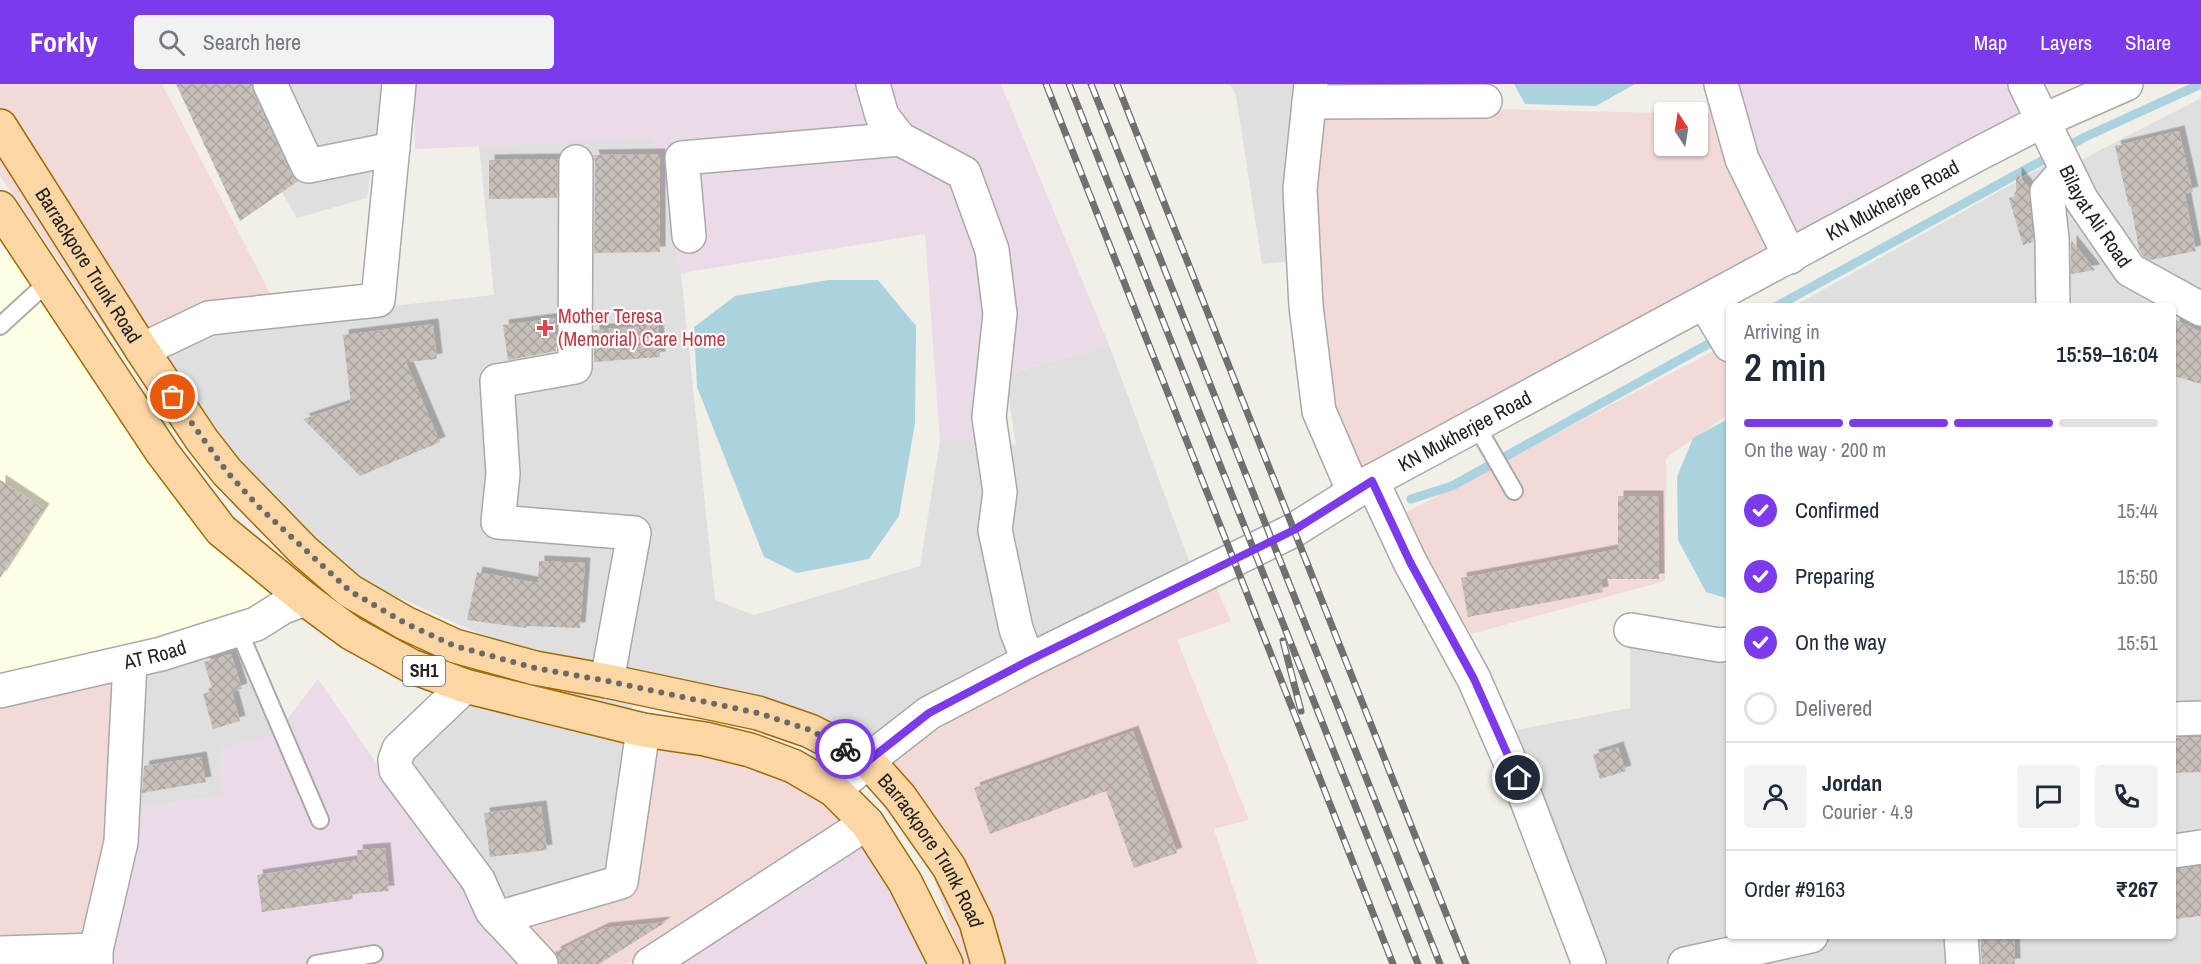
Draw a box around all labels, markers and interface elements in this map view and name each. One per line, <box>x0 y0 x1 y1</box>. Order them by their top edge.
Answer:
search box <box>134 15 554 69</box>
text: Forkly <box>30 23 98 61</box>
icon: search <box>155 26 188 59</box>
text: Search here <box>203 27 301 57</box>
text: Map <box>1974 28 2007 57</box>
text: Layers <box>2040 28 2092 57</box>
text: Share <box>2125 28 2171 57</box>
north arrow <box>1654 102 1708 156</box>
map controls <box>1654 102 1708 156</box>
street label: KN Mukherjee Road <box>1821 153 1964 247</box>
street label: Bilayat Ali Road <box>2053 160 2138 273</box>
street label: Barrackpore Trunk Road <box>29 182 148 348</box>
place label: Mother Teresa (Memorial) Care Home <box>558 302 726 352</box>
text: Arriving in <box>1744 318 1820 345</box>
marker: Mother Teresa (Memorial) Care Home <box>536 319 554 337</box>
text: 15:59–16:04 <box>2056 339 2158 369</box>
text: 2 min <box>1744 341 1826 393</box>
pin <box>147 371 198 422</box>
icon: bag <box>156 380 189 413</box>
street label: KN Mukherjee Road <box>1393 384 1536 478</box>
text: On the way · 200 m <box>1744 436 1886 463</box>
icon: check <box>1744 494 1777 527</box>
text: Confirmed <box>1795 495 1879 525</box>
text: 15:44 <box>2117 497 2158 524</box>
icon: check <box>1744 560 1777 593</box>
text: Preparing <box>1795 561 1874 591</box>
text: 15:50 <box>2117 563 2158 590</box>
icon: check <box>1744 626 1777 659</box>
text: On the way <box>1795 627 1886 657</box>
text: 15:51 <box>2117 629 2158 656</box>
street label: AT Road <box>120 633 189 675</box>
road number: SH1 <box>403 656 445 686</box>
text: Delivered <box>1795 693 1872 723</box>
courier <box>815 719 875 779</box>
icon: bike <box>829 733 862 766</box>
pin <box>1492 752 1543 803</box>
icon: home <box>1501 761 1534 794</box>
button: person <box>1744 765 1807 828</box>
button: chat <box>2017 765 2080 828</box>
button: phone <box>2095 765 2158 828</box>
street label: Barrackpore Trunk Road <box>872 767 991 930</box>
text: Jordan <box>1822 768 1882 798</box>
text: Courier · 4.9 <box>1822 798 1913 825</box>
text: Order #9163 <box>1744 874 1845 904</box>
text: ₹267 <box>2115 874 2158 904</box>

